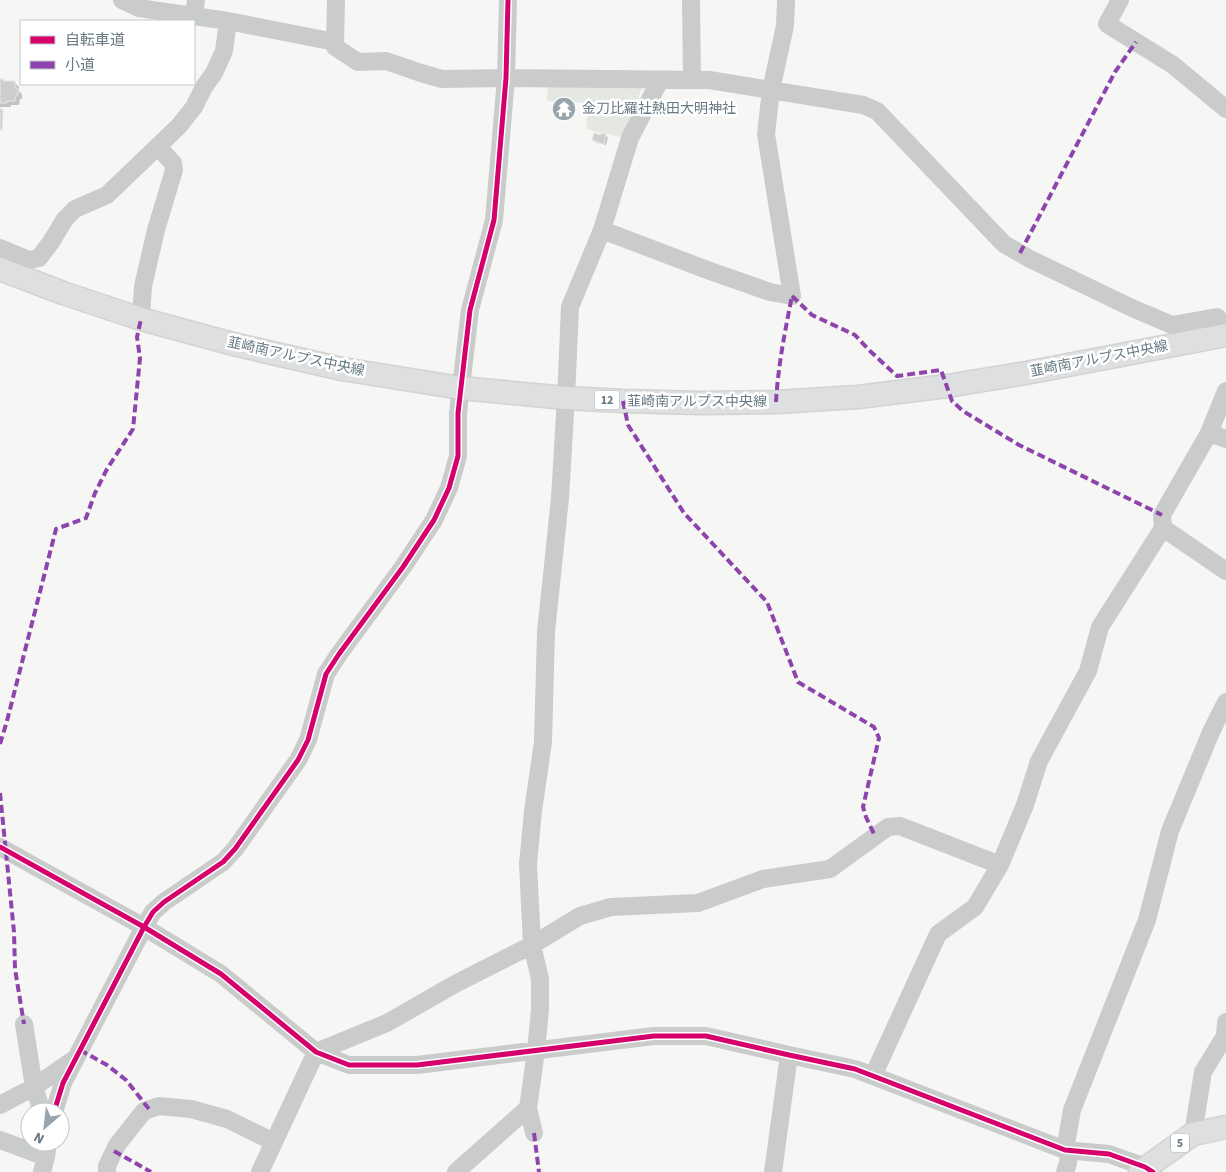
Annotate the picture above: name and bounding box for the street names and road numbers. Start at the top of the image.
street label: 韮崎南アルプス中央線 [226,333,366,381]
street label: 韮崎南アルプス中央線 [1028,336,1170,382]
road number: 12 [594,390,620,410]
street label: 韮崎南アルプス中央線 [627,392,767,412]
road number: 5 [1171,1134,1189,1152]

